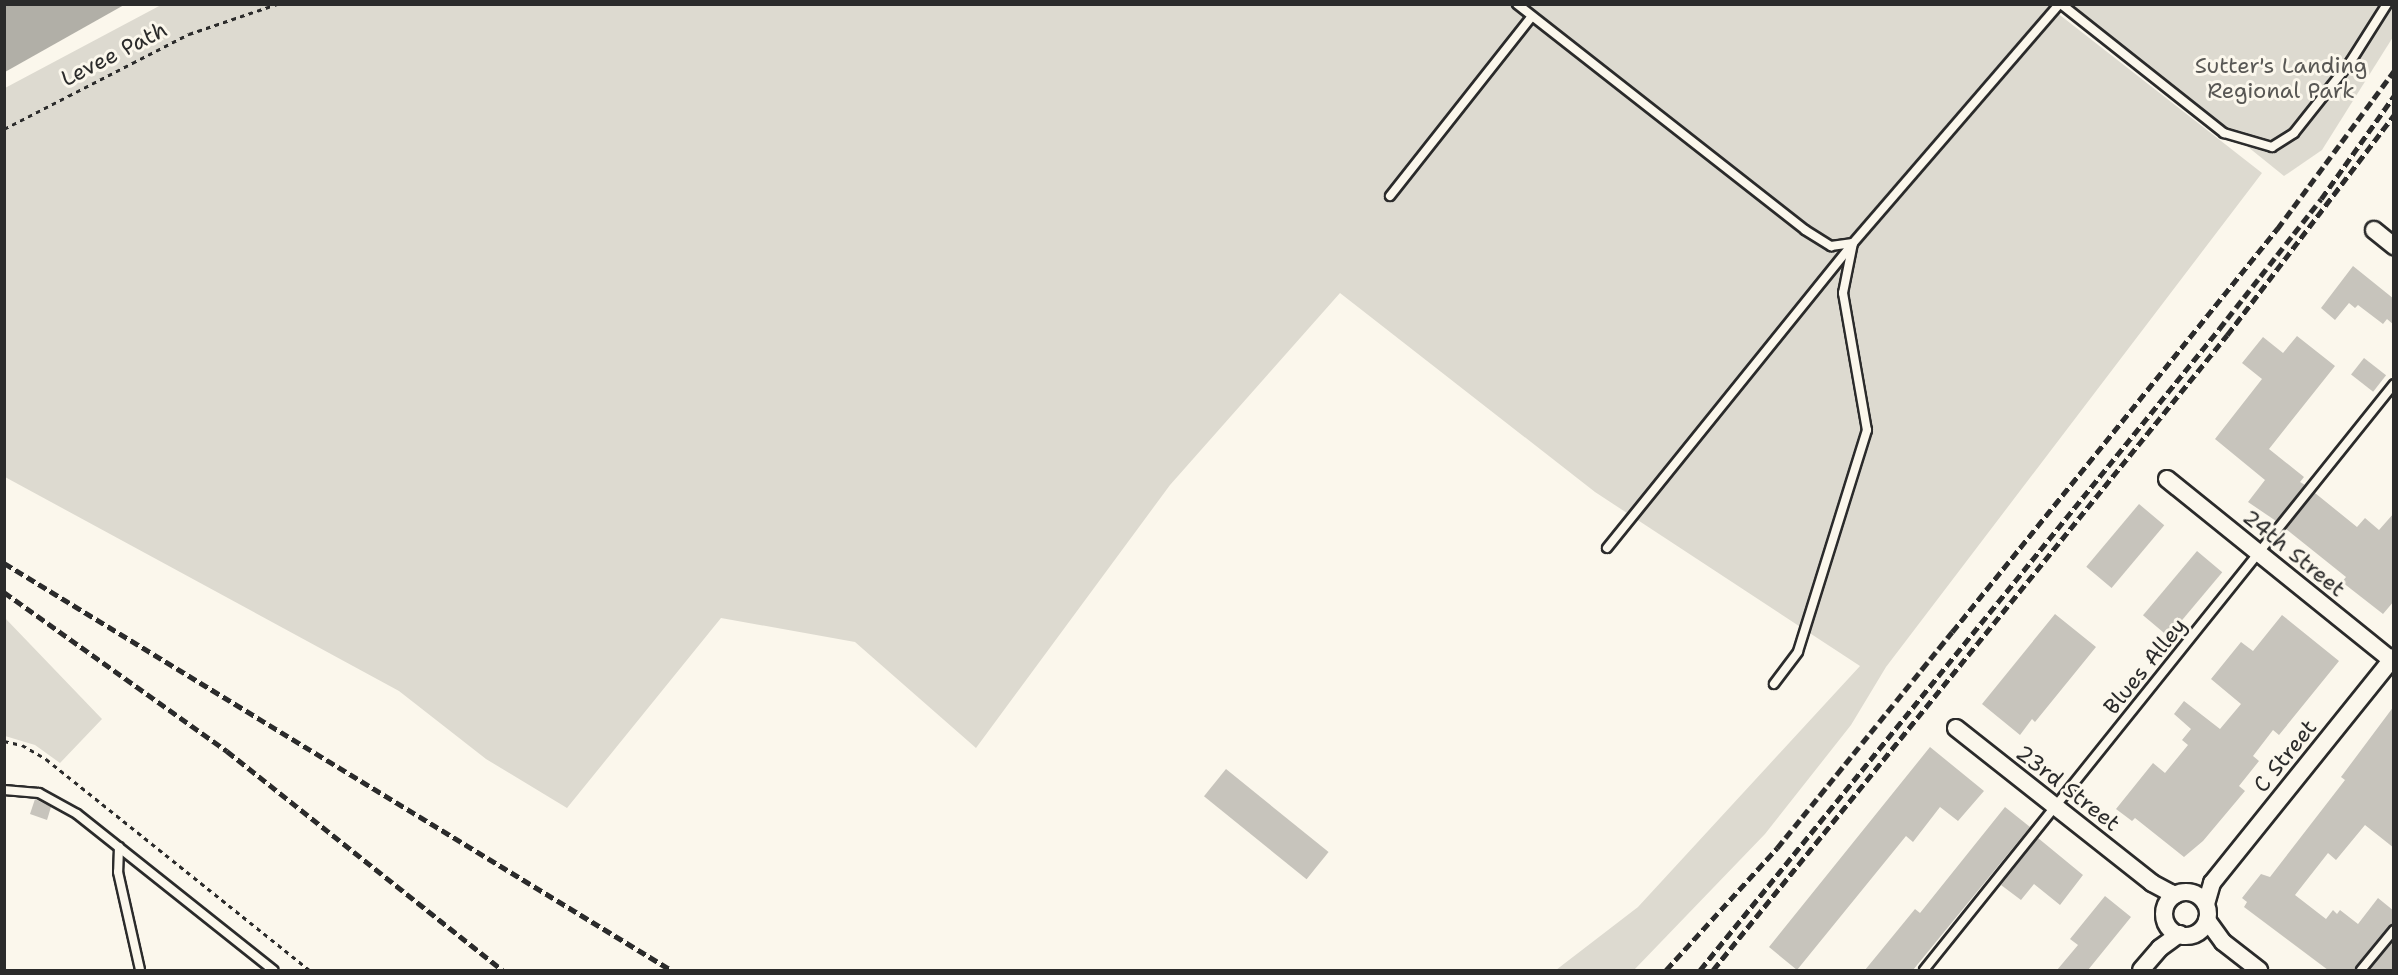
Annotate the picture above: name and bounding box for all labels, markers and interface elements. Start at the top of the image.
street label: Levee Path [57,16,171,92]
park label: Sutter's Landing Regional Park [2195,52,2367,104]
street label: 24th Street [2237,504,2351,602]
street label: Blues Alley [2098,612,2192,720]
street label: C Street [2248,714,2322,798]
street label: 23rd Street [2011,739,2125,837]

